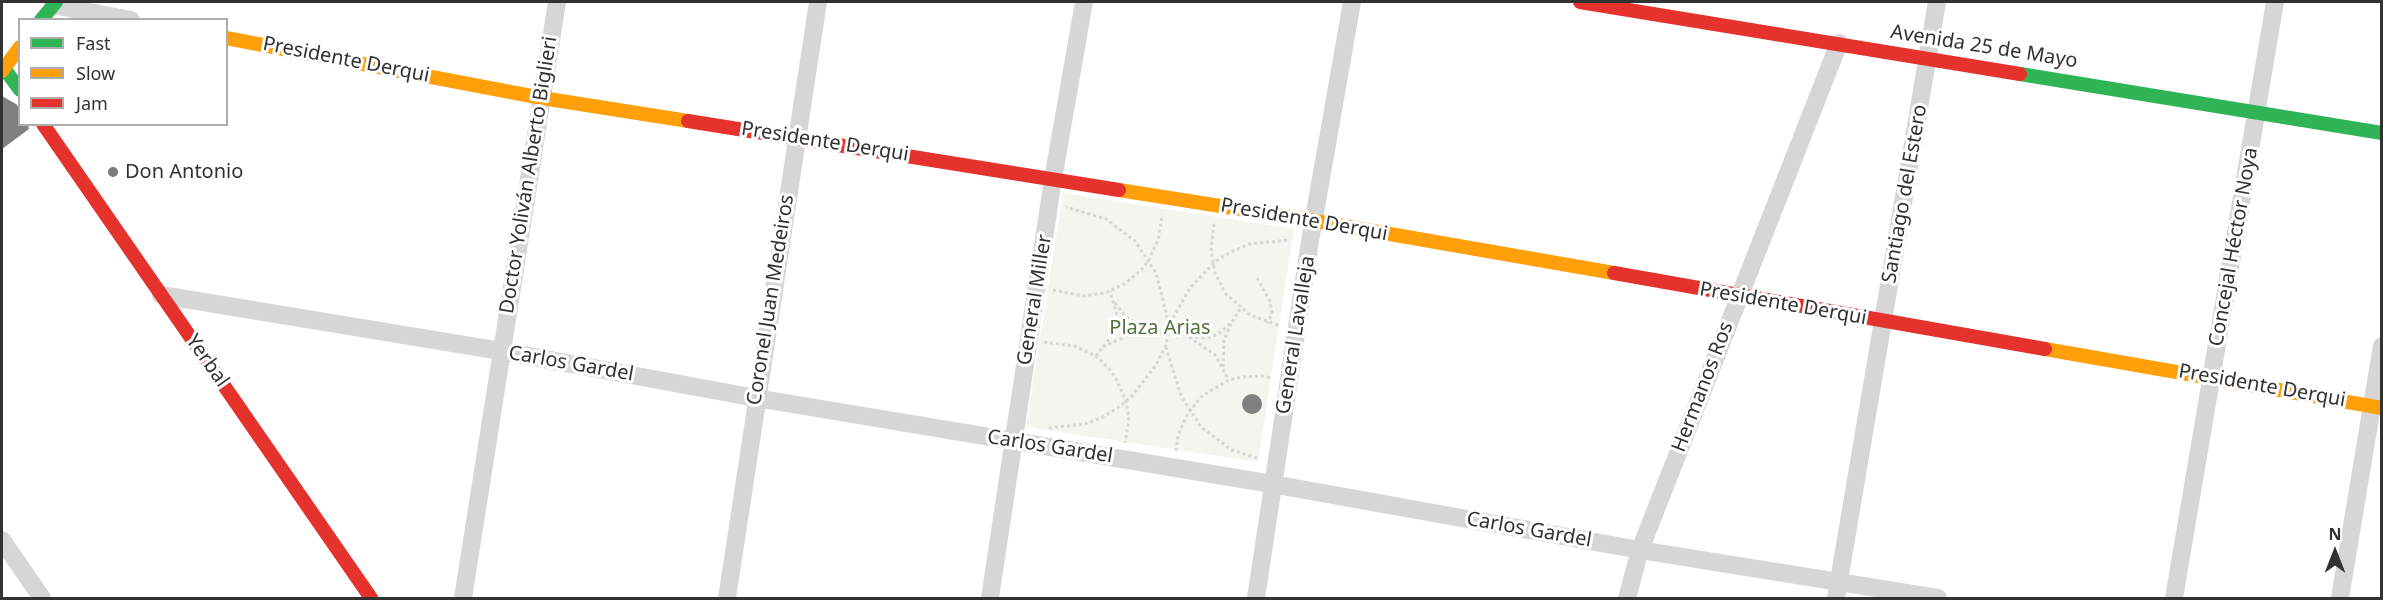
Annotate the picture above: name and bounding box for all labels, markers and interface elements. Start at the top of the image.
legend [18,18,228,126]
street label: Avenida 25 de Mayo [1889,20,2079,74]
text: Fast [76,31,111,55]
street label: Presidente Derqui [261,32,431,88]
street label: Doctor Yoliván Alberto Biglieri [495,35,563,315]
text: Slow [76,61,115,85]
text: Jam [76,91,108,115]
street label: Santiago del Estero [1877,103,1933,285]
street label: Presidente Derqui [740,117,910,167]
street label: Concejal Héctor Noya [2205,146,2263,348]
place label: Don Antonio [125,160,243,184]
marker: Don Antonio [106,165,120,179]
street label: Coronel Juan Medeiros [742,193,800,407]
street label: Presidente Derqui [1219,193,1389,247]
street label: General Miller [1013,233,1057,367]
street label: General Lavalleja [1272,254,1320,416]
street label: Presidente Derqui [1698,277,1868,331]
park label: Plaza Arias [1109,316,1211,340]
street label: Hermanos Ros [1667,318,1739,456]
street label: Yerbal [180,330,234,392]
street label: Carlos Gardel [507,341,635,387]
street label: Presidente Derqui [2177,359,2347,413]
street label: Carlos Gardel [986,425,1114,469]
street label: Carlos Gardel [1465,507,1593,553]
north arrow [2305,522,2365,582]
text: N [2328,523,2342,545]

